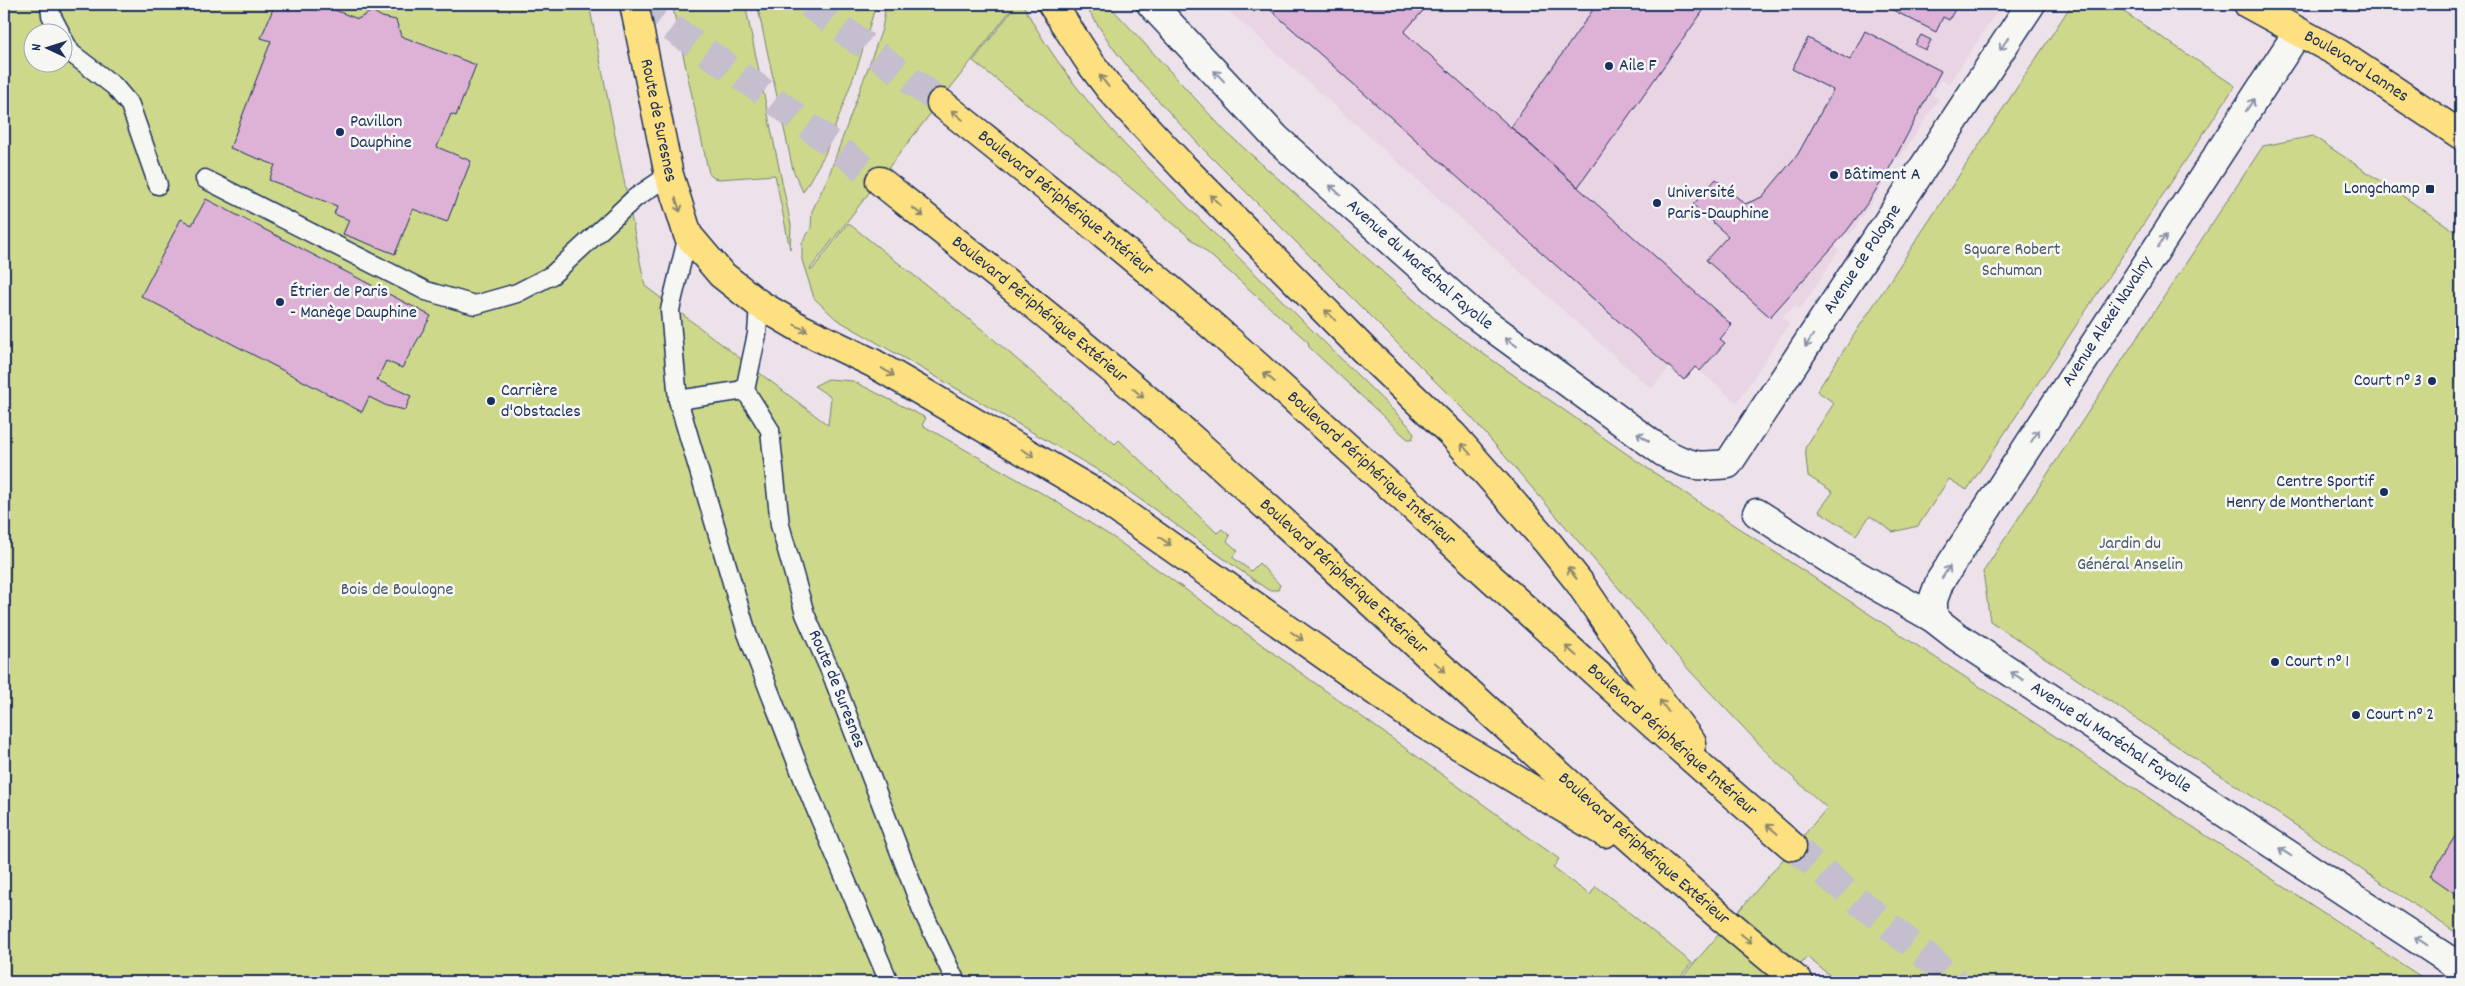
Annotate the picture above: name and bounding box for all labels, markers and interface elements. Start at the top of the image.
north arrow [22,22,72,72]
street label: Boulevard Lannes [2299,24,2414,109]
one-way arrow [1999,37,2009,51]
text: N [27,43,47,51]
place label: Aile F [1619,54,1656,79]
street label: Route de Suresnes [633,57,683,186]
marker: Aile F [1603,60,1615,72]
one-way arrow [1213,70,1225,83]
one-way arrow [1099,75,1110,88]
one-way arrow [2245,98,2255,112]
place label: Pavillon Dauphine [350,110,412,156]
one-way arrow [951,110,964,121]
street label: Boulevard Périphérique Intérieur [972,124,1159,283]
marker: Pavillon Dauphine [334,126,346,138]
place label: Bâtiment A [1844,163,1921,188]
marker: Bâtiment A [1828,169,1840,181]
place label: Longchamp [2344,177,2420,202]
place label: Université Paris-Dauphine [1667,181,1769,227]
marker: Longchamp [2424,183,2436,195]
one-way arrow [1328,185,1341,196]
one-way arrow [1209,194,1221,206]
street label: Avenue du Maréchal Fayolle [1341,194,1498,336]
one-way arrow [674,197,684,213]
marker: Université Paris-Dauphine [1651,197,1663,209]
street label: Avenue de Pologne [1818,200,1908,319]
one-way arrow [912,206,925,217]
street label: Boulevard Périphérique Extérieur [946,230,1133,390]
one-way arrow [2156,234,2167,248]
park label: Square Robert Schuman [1964,238,2061,284]
street label: Avenue Alexeï Navalny [2057,251,2160,392]
place label: Étrier de Paris - Manège Dauphine [290,280,417,326]
marker: Étrier de Paris - Manège Dauphine [274,296,286,308]
one-way arrow [1324,309,1336,321]
one-way arrow [793,324,808,333]
one-way arrow [1804,334,1814,348]
one-way arrow [1504,337,1518,347]
one-way arrow [880,367,894,377]
place label: Court n° 3 [2354,369,2422,394]
one-way arrow [1263,371,1276,383]
marker: Court n° 3 [2426,375,2438,387]
place label: Carrière d'Obstacles [501,379,581,425]
street label: Boulevard Périphérique Intérieur [1281,386,1462,553]
one-way arrow [1132,387,1145,399]
marker: Carrière d'Obstacles [485,395,497,407]
one-way arrow [2030,429,2040,443]
one-way arrow [1636,432,1650,442]
one-way arrow [1460,443,1472,456]
one-way arrow [1021,448,1035,458]
place label: Centre Sportif Henry de Montherlant [2226,470,2375,516]
marker: Centre Sportif Henry de Montherlant [2378,486,2390,498]
street label: Boulevard Périphérique Extérieur [1254,493,1434,662]
park label: Jardin du Général Anselin [2077,532,2183,578]
one-way arrow [1158,536,1172,546]
one-way arrow [1941,565,1951,579]
one-way arrow [1566,566,1577,579]
park label: Bois de Boulogne [341,578,453,603]
street label: Route de Suresnes [801,626,871,752]
one-way arrow [1290,631,1304,641]
one-way arrow [1564,645,1577,657]
place label: Court n° 1 [2285,650,2349,675]
marker: Court n° 1 [2269,656,2281,668]
street label: Boulevard Périphérique Intérieur [1581,658,1763,823]
one-way arrow [1434,661,1447,673]
one-way arrow [2011,671,2025,681]
street label: Avenue du Maréchal Fayolle [2025,676,2196,800]
one-way arrow [1659,699,1669,713]
place label: Court n° 2 [2366,703,2434,728]
marker: Court n° 2 [2350,709,2362,721]
street label: Boulevard Périphérique Extérieur [1552,767,1735,932]
one-way arrow [1765,823,1778,834]
one-way arrow [2278,847,2292,857]
one-way arrow [1739,932,1752,943]
one-way arrow [2414,936,2428,946]

